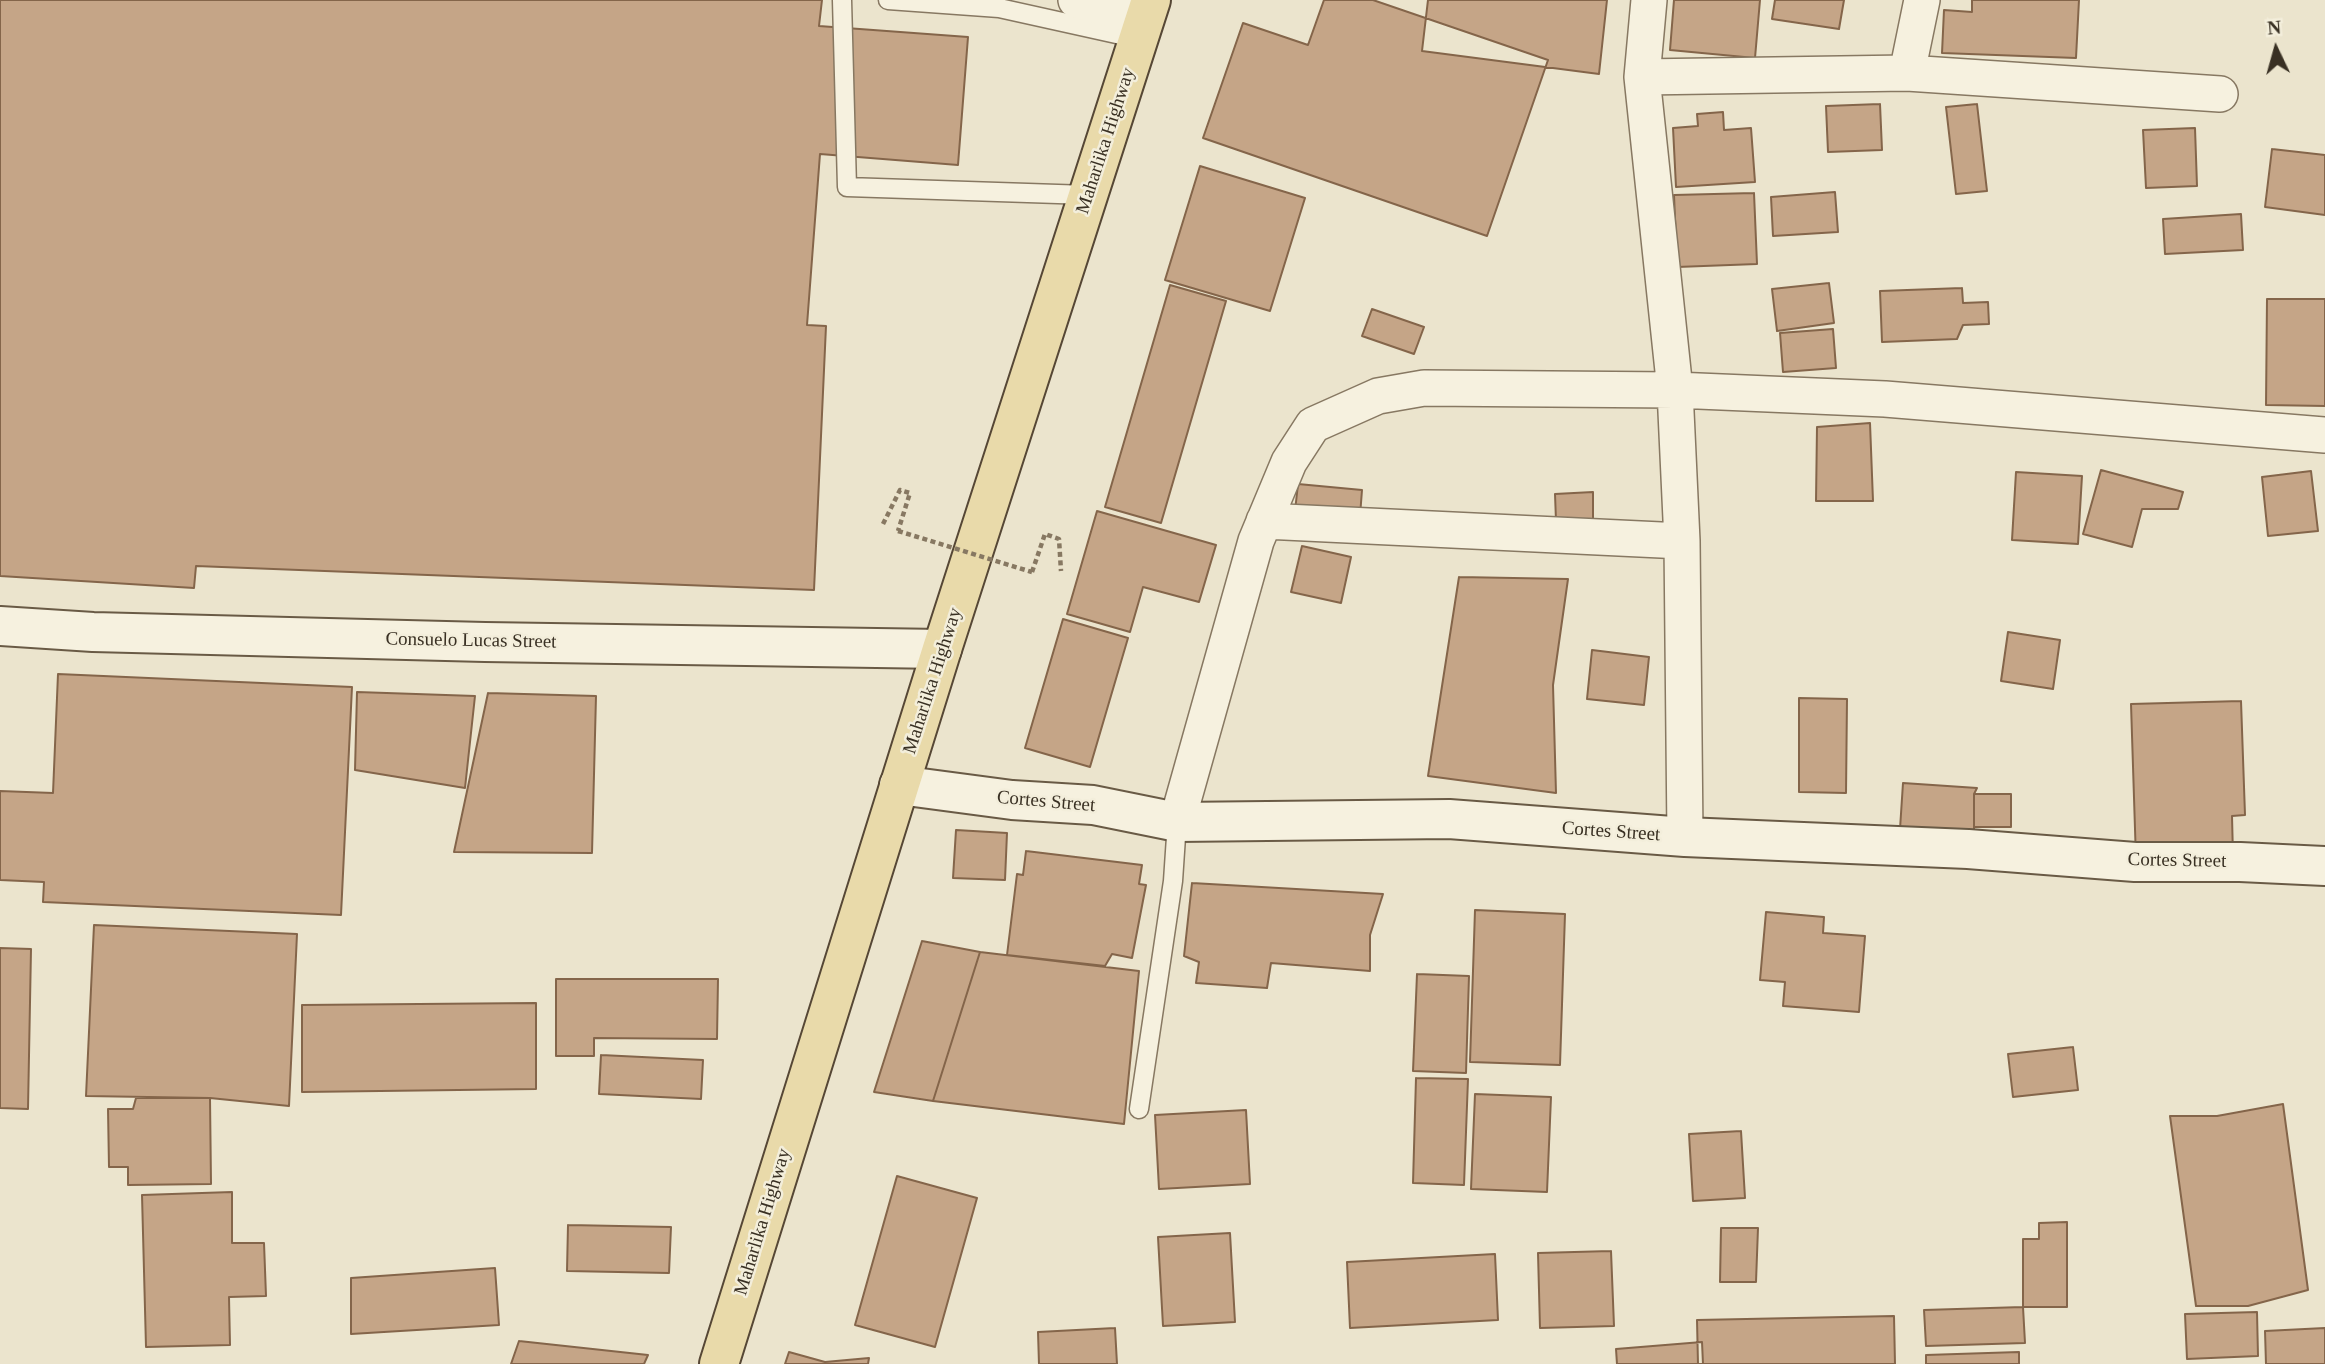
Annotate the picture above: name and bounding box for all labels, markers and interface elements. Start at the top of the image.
north arrow [2241,14,2311,84]
text: N [2266,17,2282,39]
street label: Maharlika Highway [1072,65,1140,217]
street label: Maharlika Highway [899,605,967,757]
street label: Consuelo Lucas Street [385,628,557,654]
street label: Cortes Street [996,786,1096,818]
street label: Cortes Street [1561,817,1661,847]
street label: Cortes Street [2127,849,2227,873]
street label: Maharlika Highway [730,1146,796,1298]

